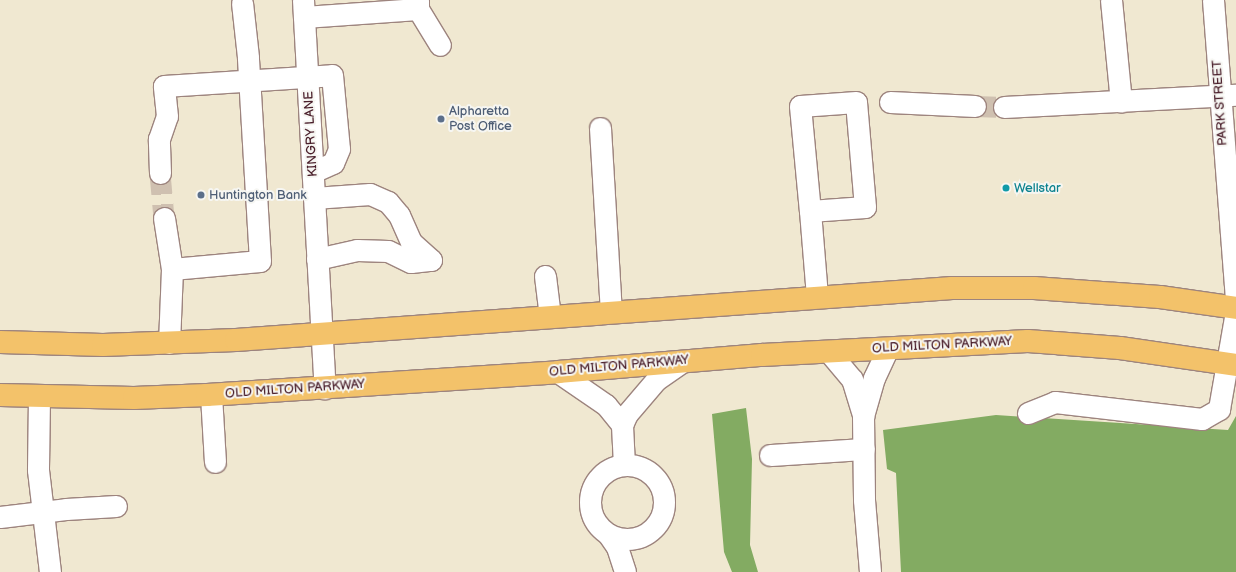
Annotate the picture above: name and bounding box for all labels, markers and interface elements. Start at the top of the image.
street label: PARK STREET [1209,60,1231,146]
street label: KINGRY LANE [301,91,321,177]
place label: Alpharetta Post Office [449,104,512,135]
marker: Alpharetta Post Office [436,114,446,124]
place label: Wellstar [1014,180,1061,196]
marker: Wellstar [1001,183,1011,193]
place label: Huntington Bank [209,187,307,203]
marker: Huntington Bank [196,190,206,200]
street label: OLD MILTON PARKWAY [872,334,1012,356]
street label: OLD MILTON PARKWAY [548,352,690,380]
street label: OLD MILTON PARKWAY [225,376,365,402]

